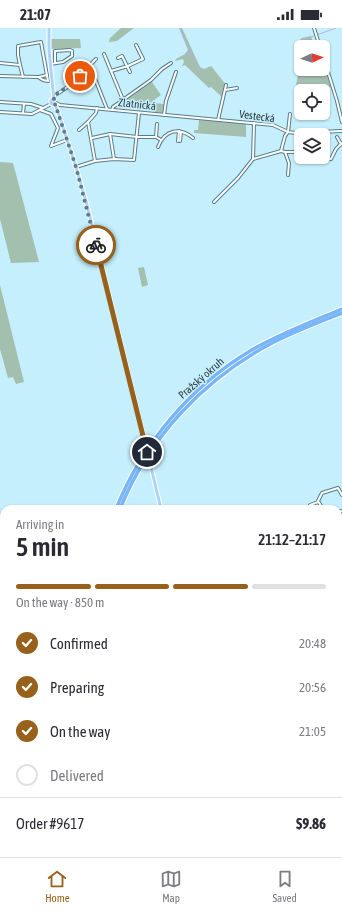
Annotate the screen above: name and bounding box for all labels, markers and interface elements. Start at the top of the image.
text: 21:07 [20,6,51,23]
north arrow [294,40,330,76]
map controls [294,40,330,164]
pin [63,59,97,93]
icon: bag [69,65,91,87]
button: locate [294,84,330,120]
street label: Zlatnická [117,96,157,112]
street label: Vestecká [238,108,276,124]
button: layers [294,128,330,164]
courier [76,225,116,265]
icon: bike [85,234,107,256]
street label: Pražský okruh [176,355,226,401]
pin [130,435,164,469]
icon: home [136,441,158,463]
text: Arriving in [16,517,64,532]
text: 21:12–21:17 [258,531,326,548]
text: 5 min [16,532,69,562]
text: On the way · 850 m [16,595,104,610]
icon: check [16,632,38,654]
text: Confirmed [50,635,108,652]
text: 20:48 [299,636,326,651]
icon: check [16,676,38,698]
text: Preparing [50,679,104,696]
text: 20:56 [299,680,326,695]
icon: check [16,720,38,742]
text: On the way [50,723,111,740]
text: 21:05 [299,724,326,739]
text: Delivered [50,767,104,784]
text: Order #9617 [16,815,84,832]
text: $9.86 [296,815,326,832]
tab: Home [45,868,70,904]
tab: Map [160,868,182,904]
tab: Saved [272,868,297,904]

